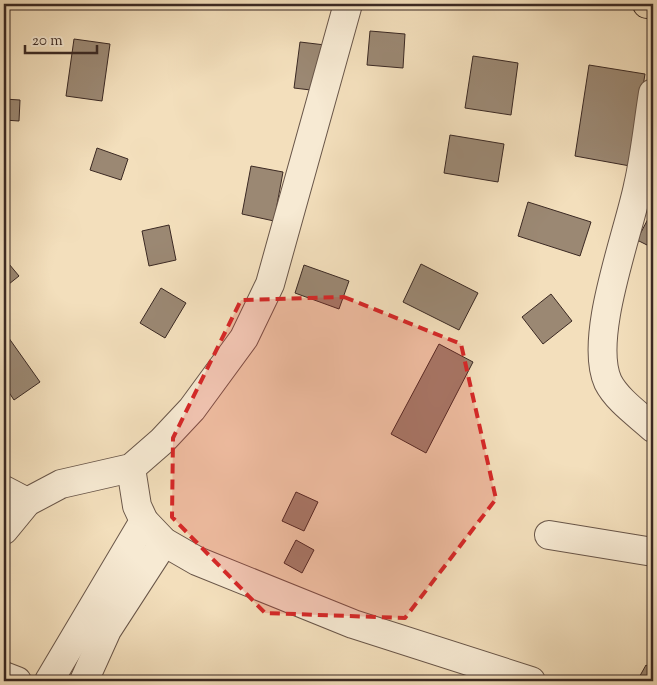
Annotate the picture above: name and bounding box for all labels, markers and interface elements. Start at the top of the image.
scale bar [25,22,98,54]
text: 20 m [32,31,63,52]

